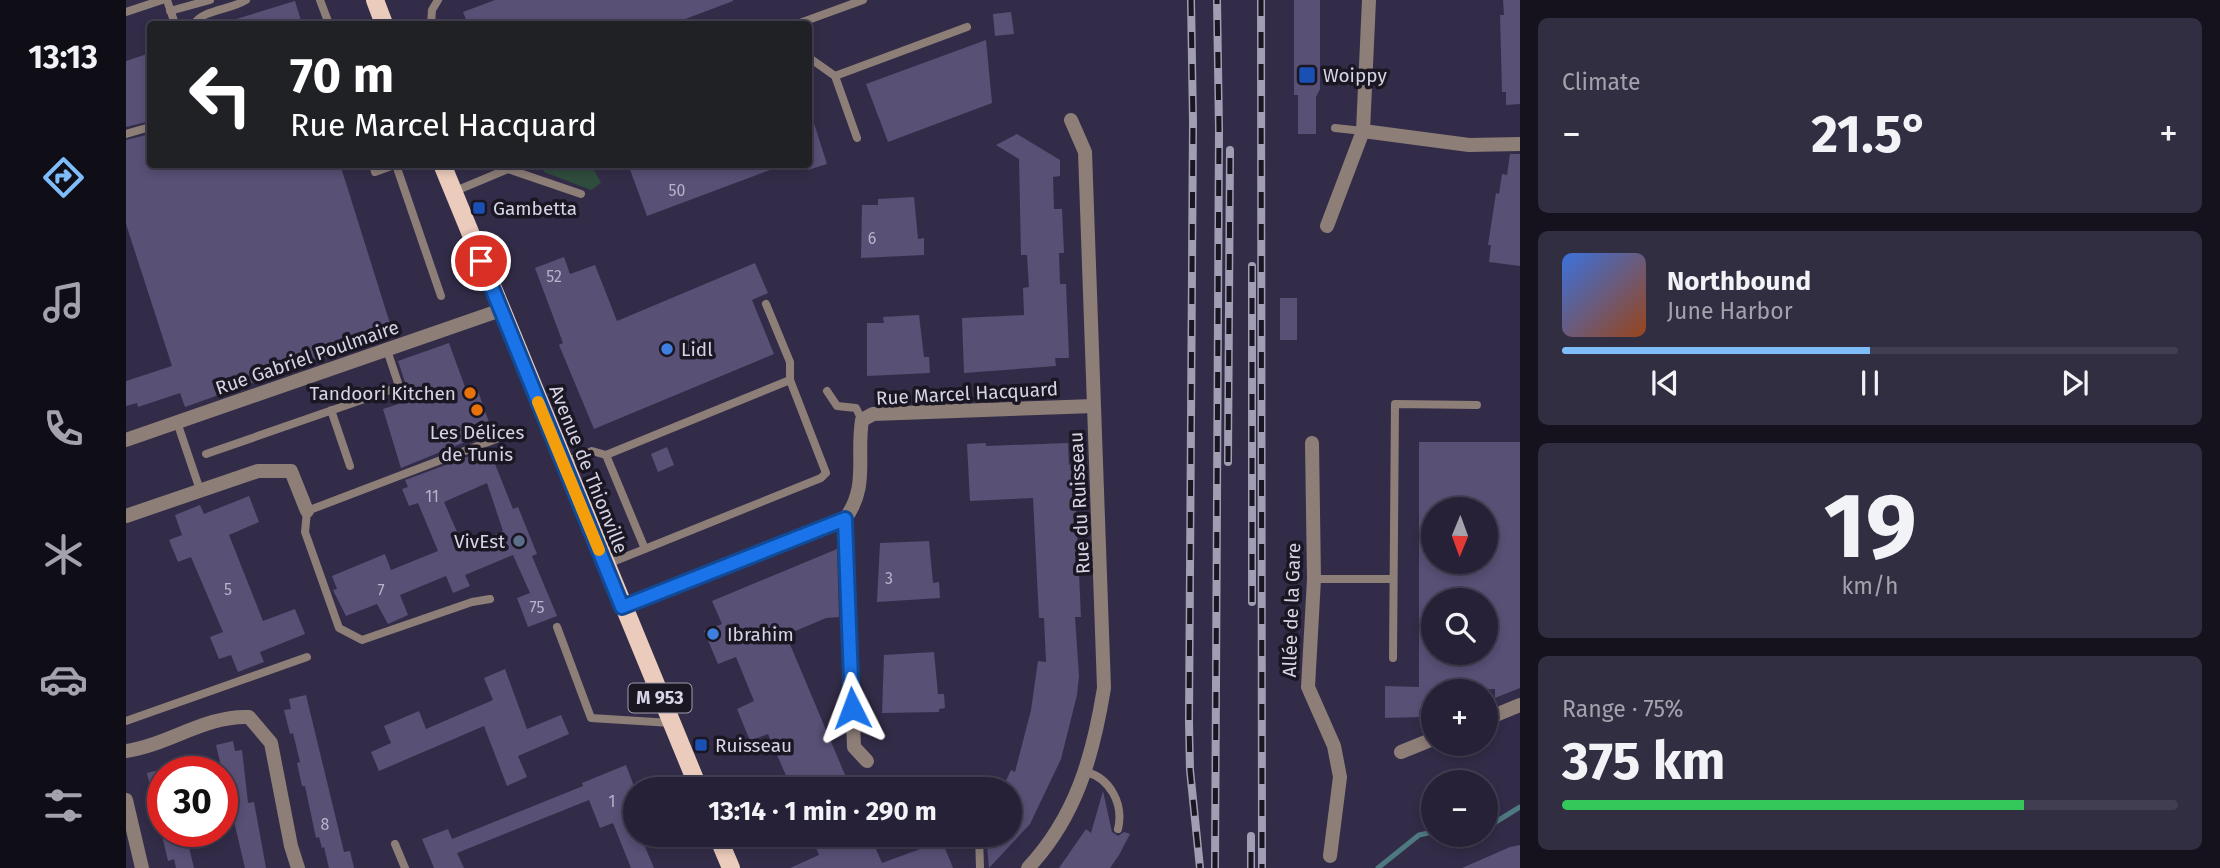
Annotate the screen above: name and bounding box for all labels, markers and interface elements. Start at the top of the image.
text: 13:13 [28,38,98,76]
text: 70 m [290,46,394,105]
icon: left [175,49,266,140]
place label: Woippy [1323,64,1387,87]
marker: Woippy [1297,65,1317,85]
text: Climate [1562,68,1641,96]
text: 21.5° [1811,103,1929,166]
text: Rue Marcel Hacquard [290,106,597,144]
text: − [1562,111,1581,157]
text: + [2159,111,2178,157]
icon: directions [39,153,88,202]
house number: 50 [669,181,686,200]
place label: Gambetta [493,197,577,220]
marker: Gambetta [471,200,487,216]
house number: 6 [868,229,876,248]
pin [451,231,511,291]
icon: arrive [462,242,500,280]
text: Northbound [1667,266,1811,297]
house number: 52 [546,267,562,286]
icon: music [39,278,88,327]
text: June Harbor [1667,297,1793,325]
street label: Rue Gabriel Poulmaire [212,315,402,400]
place label: Lidl [681,338,713,361]
marker: Lidl [659,341,675,357]
icon: previous [1646,364,1684,402]
icon: pause [1851,364,1889,402]
icon: next [2056,364,2094,402]
street label: Rue Marcel Hacquard [875,377,1059,410]
place label: Tandoori Kitchen [310,382,456,405]
street label: Avenue de Thionville [544,382,633,557]
marker: Tandoori Kitchen [462,385,478,401]
marker: Les Délices de Tunis [469,402,485,418]
icon: phone [39,404,88,453]
place label: Les Délices de Tunis [430,421,524,466]
street label: Rue du Ruisseau [1064,431,1095,575]
text: 19 [1823,472,1917,581]
house number: 11 [425,487,439,506]
north arrow [1421,497,1498,574]
map controls [1421,497,1498,847]
icon: climate [39,530,88,579]
place label: VivEst [454,530,505,553]
marker: VivEst [511,533,527,549]
street label: Allée de la Gare [1278,542,1305,678]
house number: 3 [885,569,893,588]
text: km/h [1842,572,1898,600]
house number: 5 [224,580,232,599]
house number: 7 [377,581,385,600]
button: search [1421,588,1498,665]
house number: 75 [530,598,544,617]
place label: Ibrahim [727,623,794,646]
marker: Ibrahim [705,626,721,642]
icon: car [39,655,88,704]
position arrow [815,671,889,745]
button: + [1421,679,1498,756]
road number: M 953 [629,684,692,712]
text: Range · 75% [1562,695,1683,723]
text: 375 km [1562,730,1725,793]
place label: Ruisseau [715,734,792,757]
marker: Ruisseau [693,737,709,753]
speed limit sign: 30 [147,756,238,847]
button: − [1421,770,1498,847]
icon: filters [39,781,88,830]
house number: 1 [609,792,615,811]
text: 13:14 · 1 min · 290 m [708,796,937,827]
house number: 8 [321,815,330,834]

